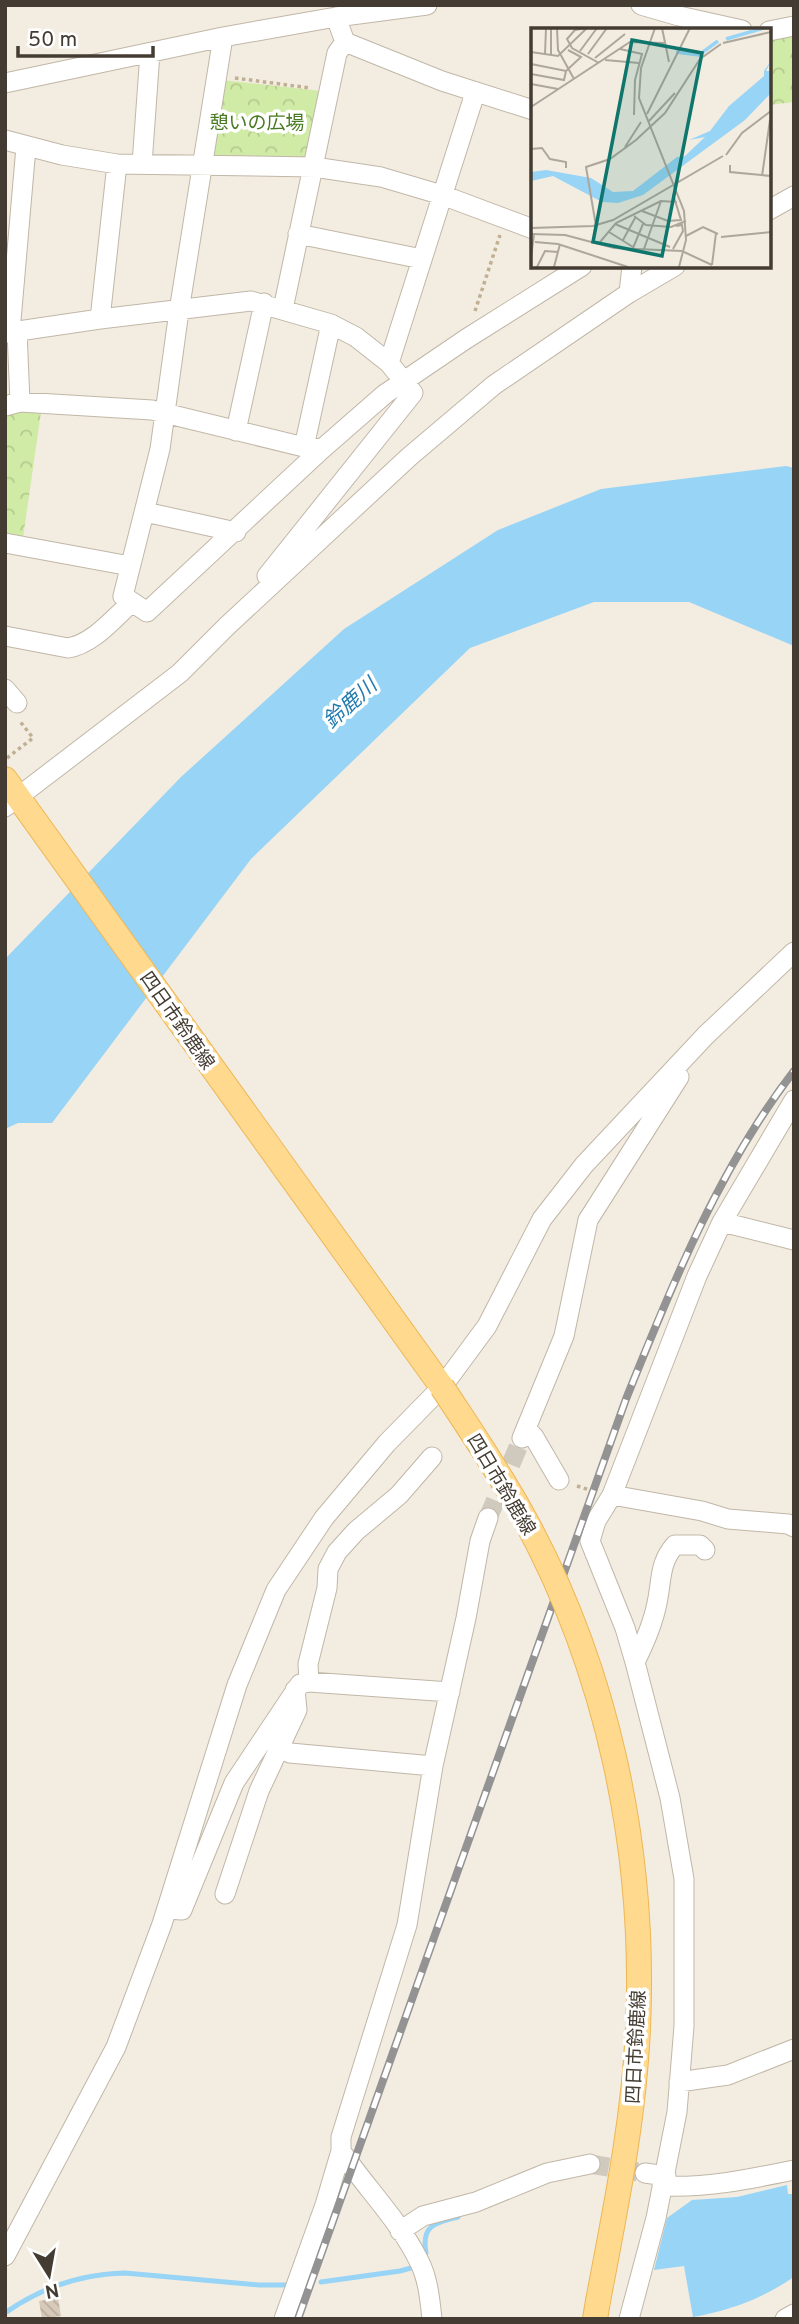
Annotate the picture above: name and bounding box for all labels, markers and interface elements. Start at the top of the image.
scale bar [18,14,152,58]
text: 50 m [28,27,77,54]
inset map [531,28,771,268]
park label: 憩いの広場 [209,112,305,136]
water label: 鈴鹿川 [319,672,385,735]
street label: 四日市鈴鹿線 [134,968,219,1075]
street label: 四日市鈴鹿線 [461,1430,540,1540]
street label: 四日市鈴鹿線 [622,1990,652,2105]
north arrow [14,2240,84,2310]
text: N [43,2277,61,2303]

